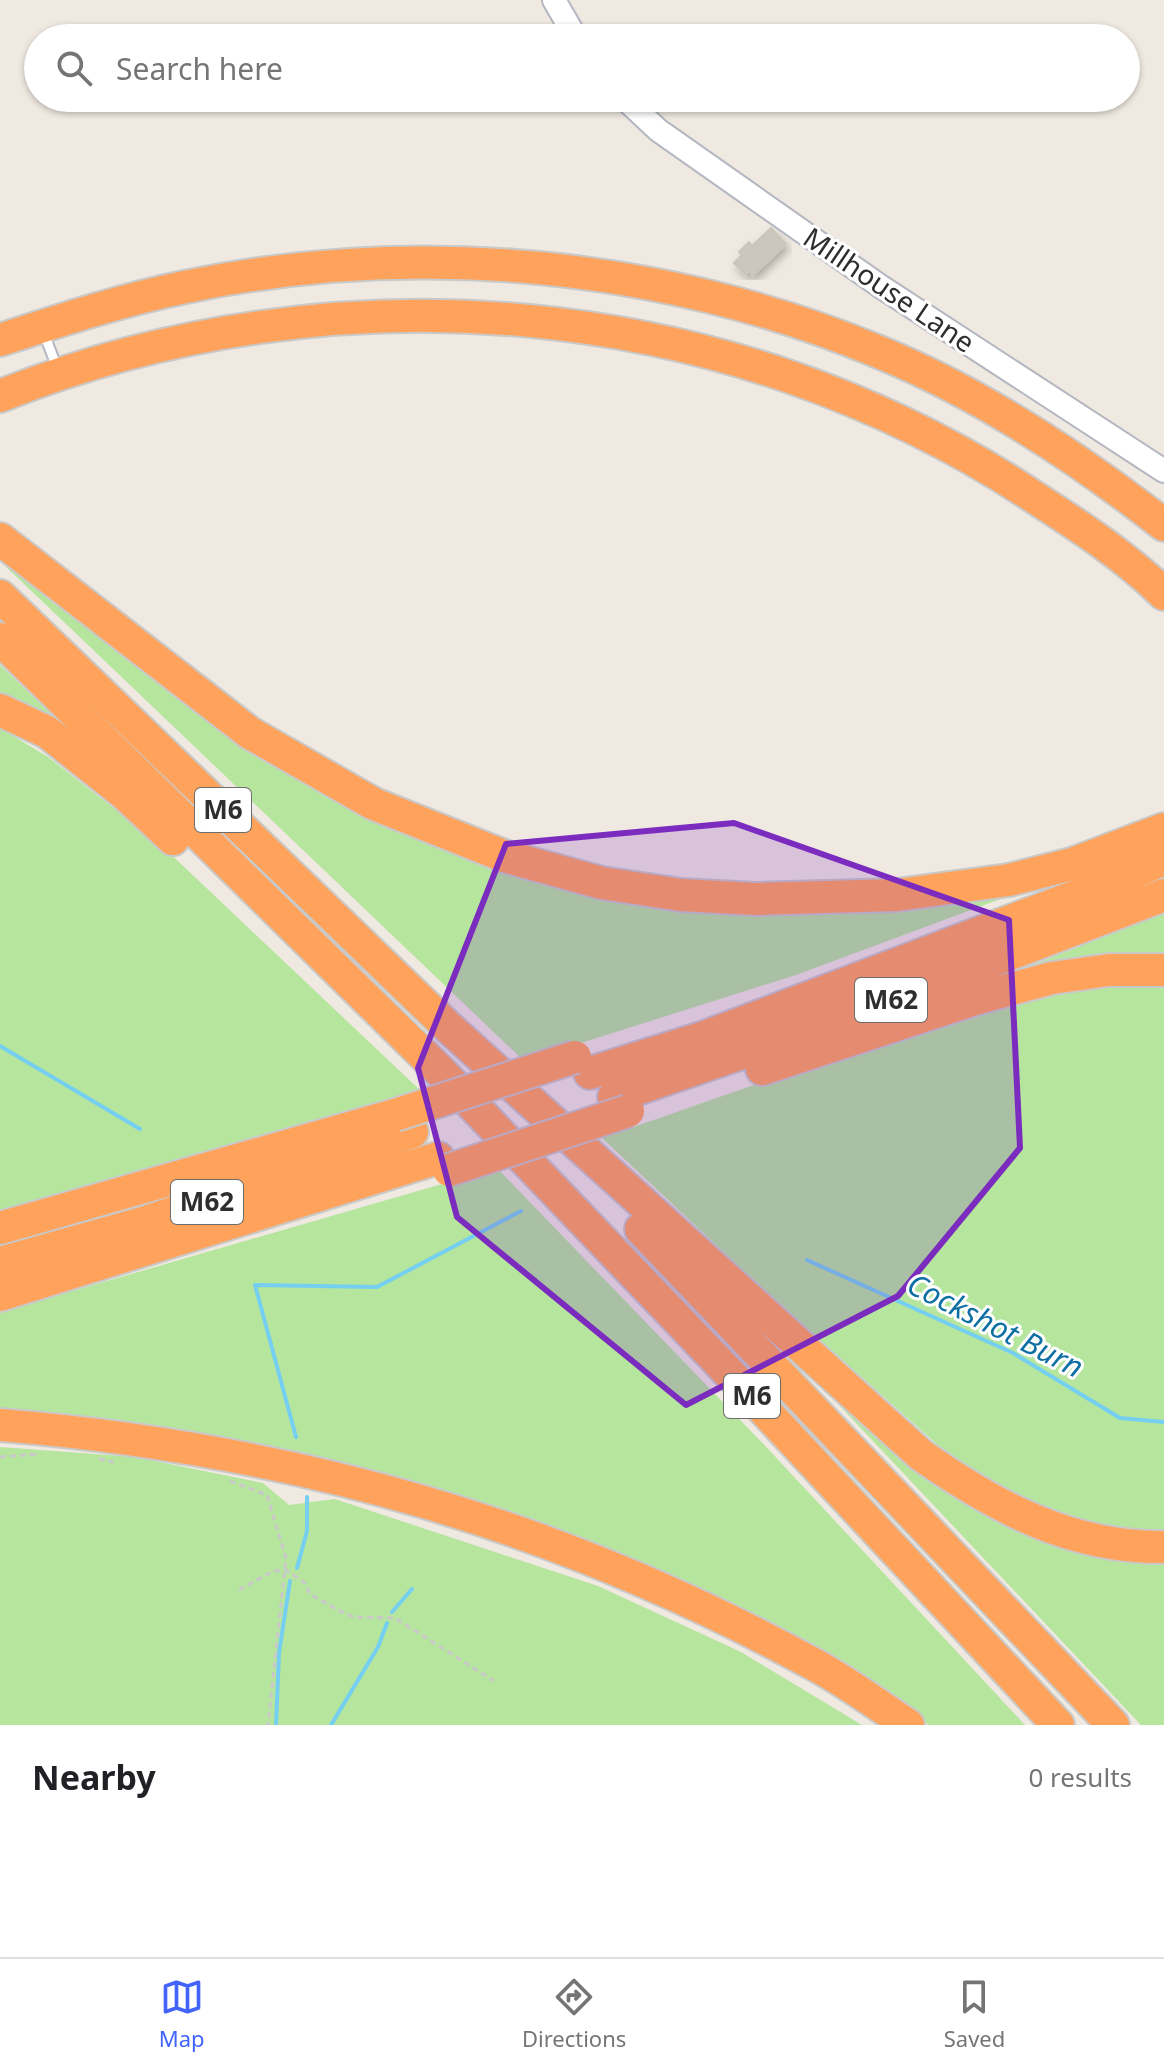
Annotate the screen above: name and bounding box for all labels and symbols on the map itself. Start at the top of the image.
street label: Millhouse Lane [797,218,982,360]
road number: M6 [195,788,251,832]
road number: M62 [855,978,927,1022]
road number: M62 [171,1180,243,1224]
water label: Cockshot Burn [901,1263,1091,1387]
road number: M6 [724,1374,780,1418]

